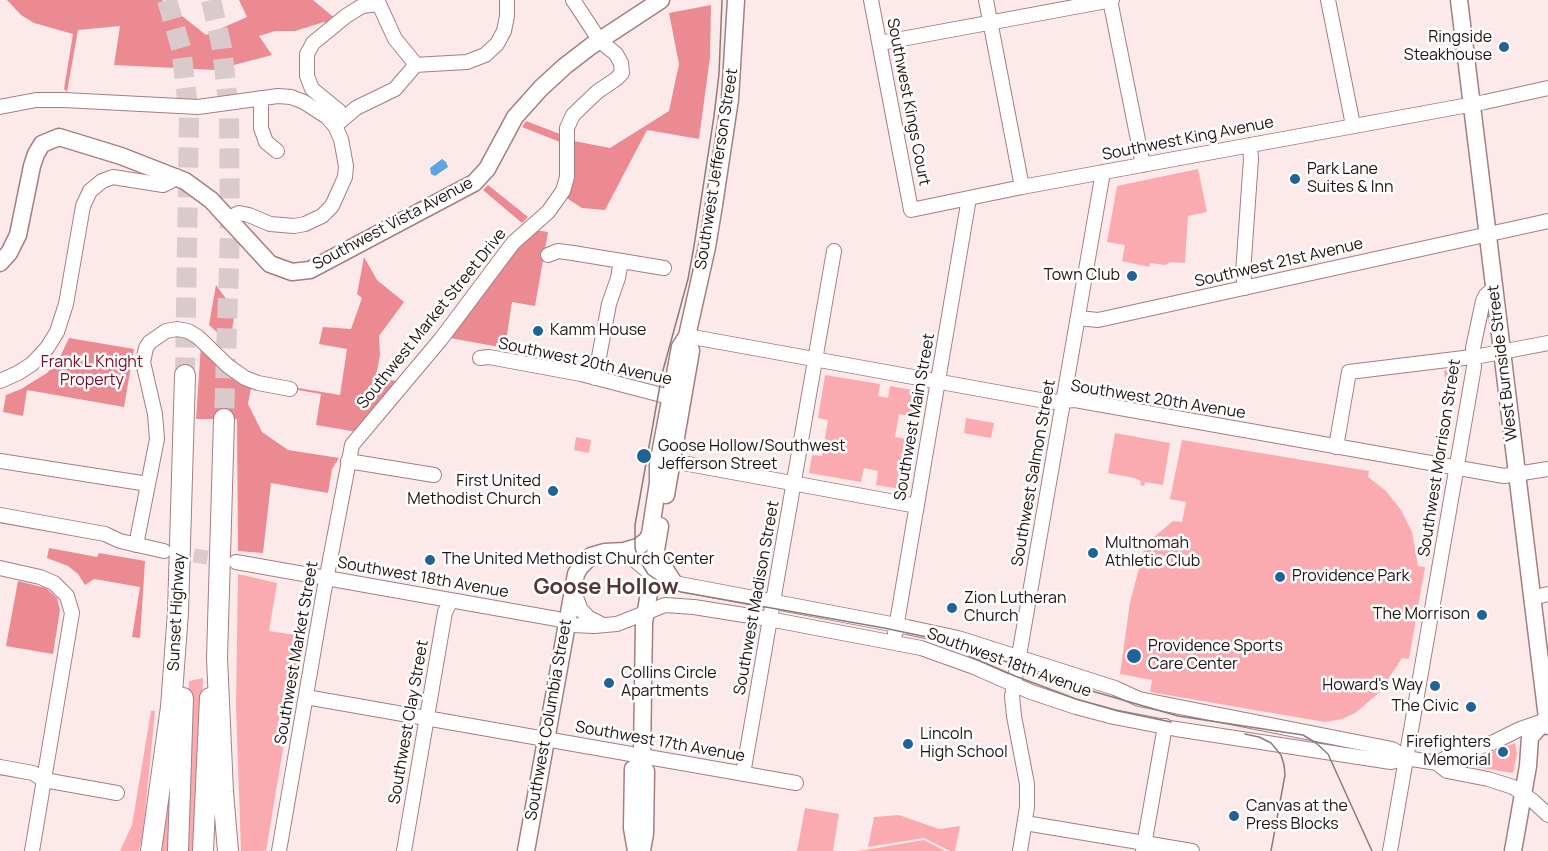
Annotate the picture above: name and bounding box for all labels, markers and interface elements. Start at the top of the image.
street label: Southwest Kings Court [882,17,934,187]
place label: Ringside Steakhouse [1404,28,1492,66]
marker: Ringside Steakhouse [1497,40,1511,54]
street label: Southwest Jefferson Street [692,67,742,271]
street label: Southwest King Avenue [1101,113,1275,165]
place label: Park Lane Suites & Inn [1307,160,1394,198]
marker: Park Lane Suites & Inn [1288,172,1302,186]
street label: Southwest Vista Avenue [310,174,476,274]
street label: Southwest Market Street Drive [353,225,511,413]
street label: Southwest 21st Avenue [1193,234,1365,292]
place label: Town Club [1043,266,1120,286]
marker: Town Club [1125,269,1139,283]
street label: West Burnside Street [1484,284,1522,442]
place label: Kamm House [550,321,646,341]
marker: Kamm House [531,324,545,338]
street label: Southwest Main Street [891,332,939,502]
street label: Southwest 20th Avenue [497,334,673,390]
park label: Frank L Knight Property [41,353,143,391]
street label: Southwest Morrison Street [1415,358,1465,558]
street label: Southwest 20th Avenue [1069,377,1247,423]
street label: Southwest Salmon Street [1008,378,1060,568]
place label: Goose Hollow/Southwest Jefferson Street [658,437,845,475]
marker: Goose Hollow/Southwest Jefferson Street [635,447,653,465]
place label: First United Methodist Church [407,472,541,510]
marker: First United Methodist Church [546,484,560,498]
street label: Southwest Madison Street [730,499,784,697]
place label: Multnomah Athletic Club [1105,534,1200,572]
marker: Multnomah Athletic Club [1086,546,1100,560]
place label: The United Methodist Church Center [442,550,714,570]
street label: Sunset Highway [164,552,190,672]
street label: Southwest 18th Avenue [336,553,510,603]
marker: The United Methodist Church Center [423,553,437,567]
street label: Southwest Market Street [271,560,323,746]
place label: Providence Park [1292,567,1409,587]
marker: Providence Park [1273,570,1287,584]
district label: Goose Hollow [533,575,679,601]
place label: Zion Lutheran Church [964,589,1067,627]
marker: Zion Lutheran Church [945,601,959,615]
place label: The Morrison [1373,605,1470,625]
marker: The Morrison [1475,608,1489,622]
street label: Southwest Columbia Street [522,618,576,822]
street label: Southwest 18th Avenue [924,624,1094,702]
place label: Providence Sports Care Center [1148,637,1283,675]
street label: Southwest Clay Street [385,638,433,806]
marker: Providence Sports Care Center [1125,647,1143,665]
place label: Collins Circle Apartments [621,664,717,702]
marker: Collins Circle Apartments [602,676,616,690]
place label: Howard's Way [1322,676,1423,696]
marker: Howard's Way [1428,679,1442,693]
place label: The Civic [1391,697,1459,717]
marker: The Civic [1464,700,1478,714]
street label: Southwest 17th Avenue [574,718,746,766]
place label: Lincoln High School [920,725,1008,763]
place label: Firefighters Memorial [1406,733,1491,771]
marker: Lincoln High School [901,737,915,751]
marker: Firefighters Memorial [1496,745,1510,759]
place label: Canvas at the Press Blocks [1246,797,1348,835]
marker: Canvas at the Press Blocks [1227,809,1241,823]

